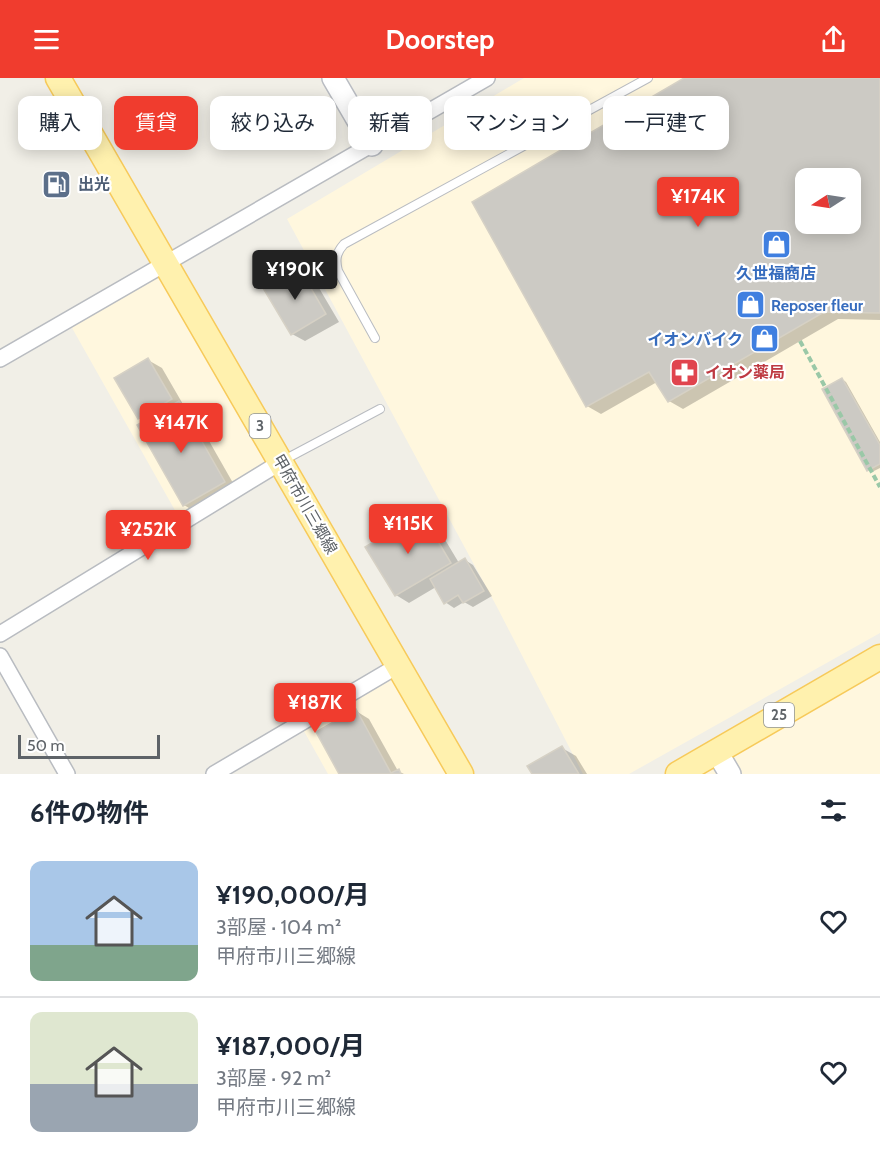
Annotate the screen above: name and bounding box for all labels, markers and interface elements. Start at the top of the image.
icon: menu [30,23,63,56]
text: Doorstep [385,23,495,56]
icon: share [817,23,850,56]
chip: 購入 [18,96,102,150]
chip: 賃貸 [114,96,198,150]
chip: 絞り込み [210,96,336,150]
chip: 新着 [348,96,432,150]
chip: マンション [444,96,591,150]
chip: 一戸建て [603,96,729,150]
fuel station icon: 出光 [41,168,73,200]
north arrow [795,168,861,234]
map controls [795,168,861,234]
place label: 出光 [78,175,110,194]
pin: ¥174K [656,177,740,228]
text: ¥174K [671,184,725,208]
shop icon: 久世福商店 [760,229,792,261]
pin: ¥190K [253,250,337,301]
text: ¥190K [266,257,324,281]
place label: 久世福商店 [736,264,816,283]
shop icon: Reposer fleur [734,289,766,321]
place label: Reposer fleur [771,296,864,315]
shop icon: イオンバイク [748,323,780,355]
place label: イオンバイク [647,330,743,349]
pharmacy icon: イオン薬局 [668,356,700,388]
place label: イオン薬局 [705,363,785,382]
pin: ¥147K [139,403,223,454]
text: ¥147K [154,410,208,434]
road number: 3 [250,414,270,438]
street label: 甲府市川三郷線 [269,451,341,557]
pin: ¥115K [366,504,450,555]
pin: ¥252K [106,510,190,561]
text: ¥115K [383,511,433,535]
text: ¥252K [120,517,176,541]
pin: ¥187K [273,683,357,734]
text: ¥187K [288,690,342,714]
road number: 25 [764,703,794,727]
scale bar [18,732,160,760]
text: 50 m [27,736,64,755]
icon: filters [817,794,850,827]
text: 6件の物件 [30,797,149,829]
text: ¥190,000/月 [216,879,370,911]
icon: home [78,885,150,957]
icon: heart [817,905,850,938]
text: 3部屋 · 104 m² [216,915,341,939]
text: 甲府市川三郷線 [216,944,356,968]
text: ¥187,000/月 [216,1030,365,1062]
icon: home [78,1036,150,1108]
icon: heart [817,1056,850,1089]
text: 3部屋 · 92 m² [216,1066,331,1090]
text: 甲府市川三郷線 [216,1095,356,1119]

